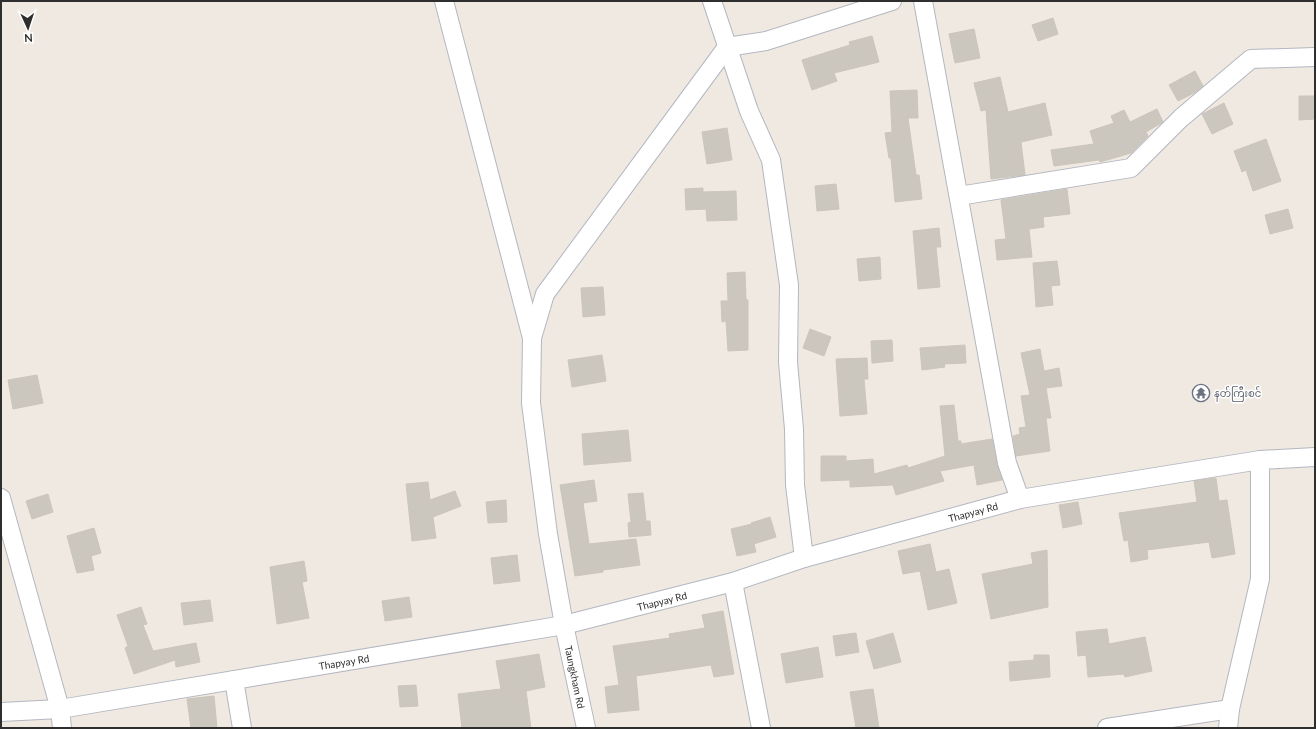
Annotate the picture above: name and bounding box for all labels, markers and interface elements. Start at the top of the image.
north arrow [8,8,48,48]
text: N [24,32,33,45]
temple icon: နတ်ကြီးစင် [1191,383,1211,403]
place label: နတ်ကြီးစင် [1214,386,1261,402]
street label: Thapyay Rd [947,500,999,524]
street label: Thapyay Rd [636,589,688,613]
street label: Taungkham Rd [562,644,588,710]
street label: Thapyay Rd [318,652,370,672]

